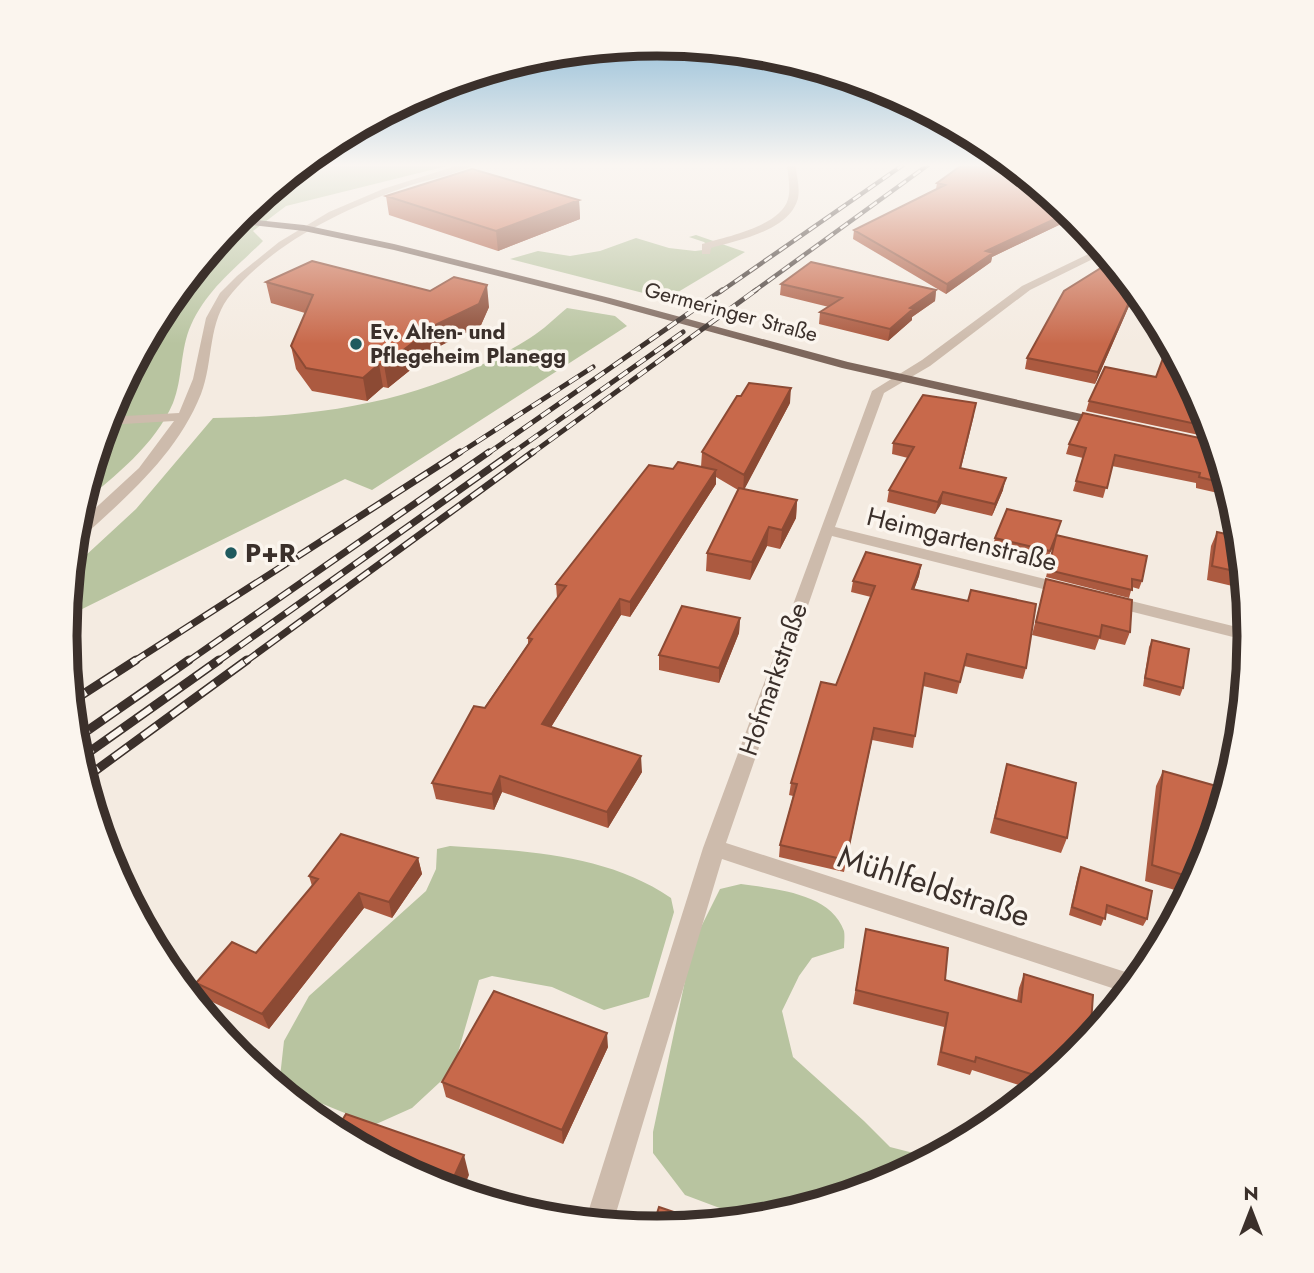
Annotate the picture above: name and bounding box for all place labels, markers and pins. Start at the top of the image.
place label: Ev. Alten- und Pflegeheim Planegg [370,317,566,371]
marker: Ev. Alten- und Pflegeheim Planegg [348,336,364,352]
place label: P+R [245,534,296,572]
marker: P+R [223,545,239,561]

